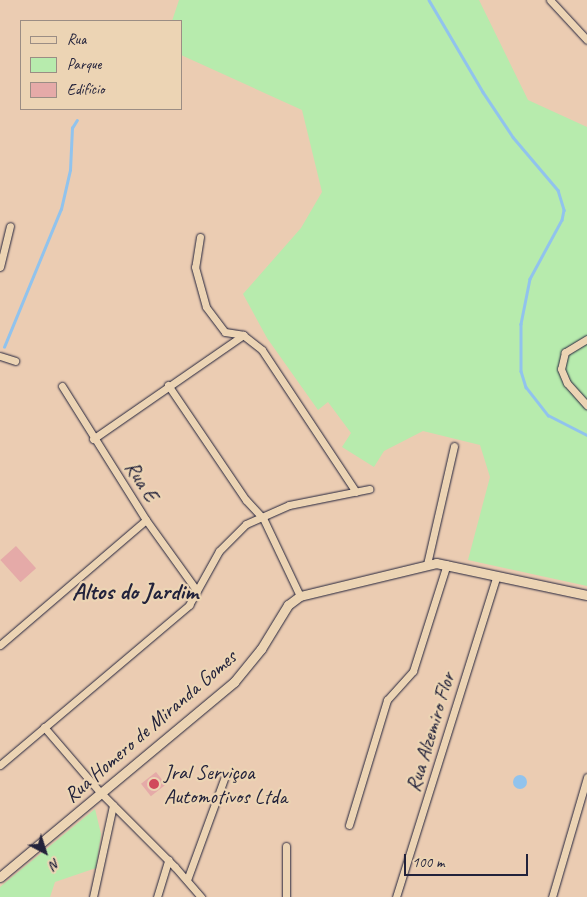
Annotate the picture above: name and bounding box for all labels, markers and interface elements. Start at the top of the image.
legend [20,20,182,110]
text: Rua [67,30,86,49]
text: Parque [67,55,101,74]
text: Edifício [67,80,104,99]
street label: Rua E [120,456,164,506]
district label: Altos do Jardim [72,578,198,606]
street label: Rua Homero de Miranda Gomes [59,644,241,808]
street label: Rua Alzemiro Flor [400,669,460,795]
place label: Jral Serviçoa Automotivos Ltda [164,759,288,809]
marker: Jral Serviçoa Automotivos Ltda [148,778,160,790]
north arrow [20,827,70,877]
scale bar [407,844,531,876]
text: 100 m [412,853,444,872]
text: N [46,855,64,873]

